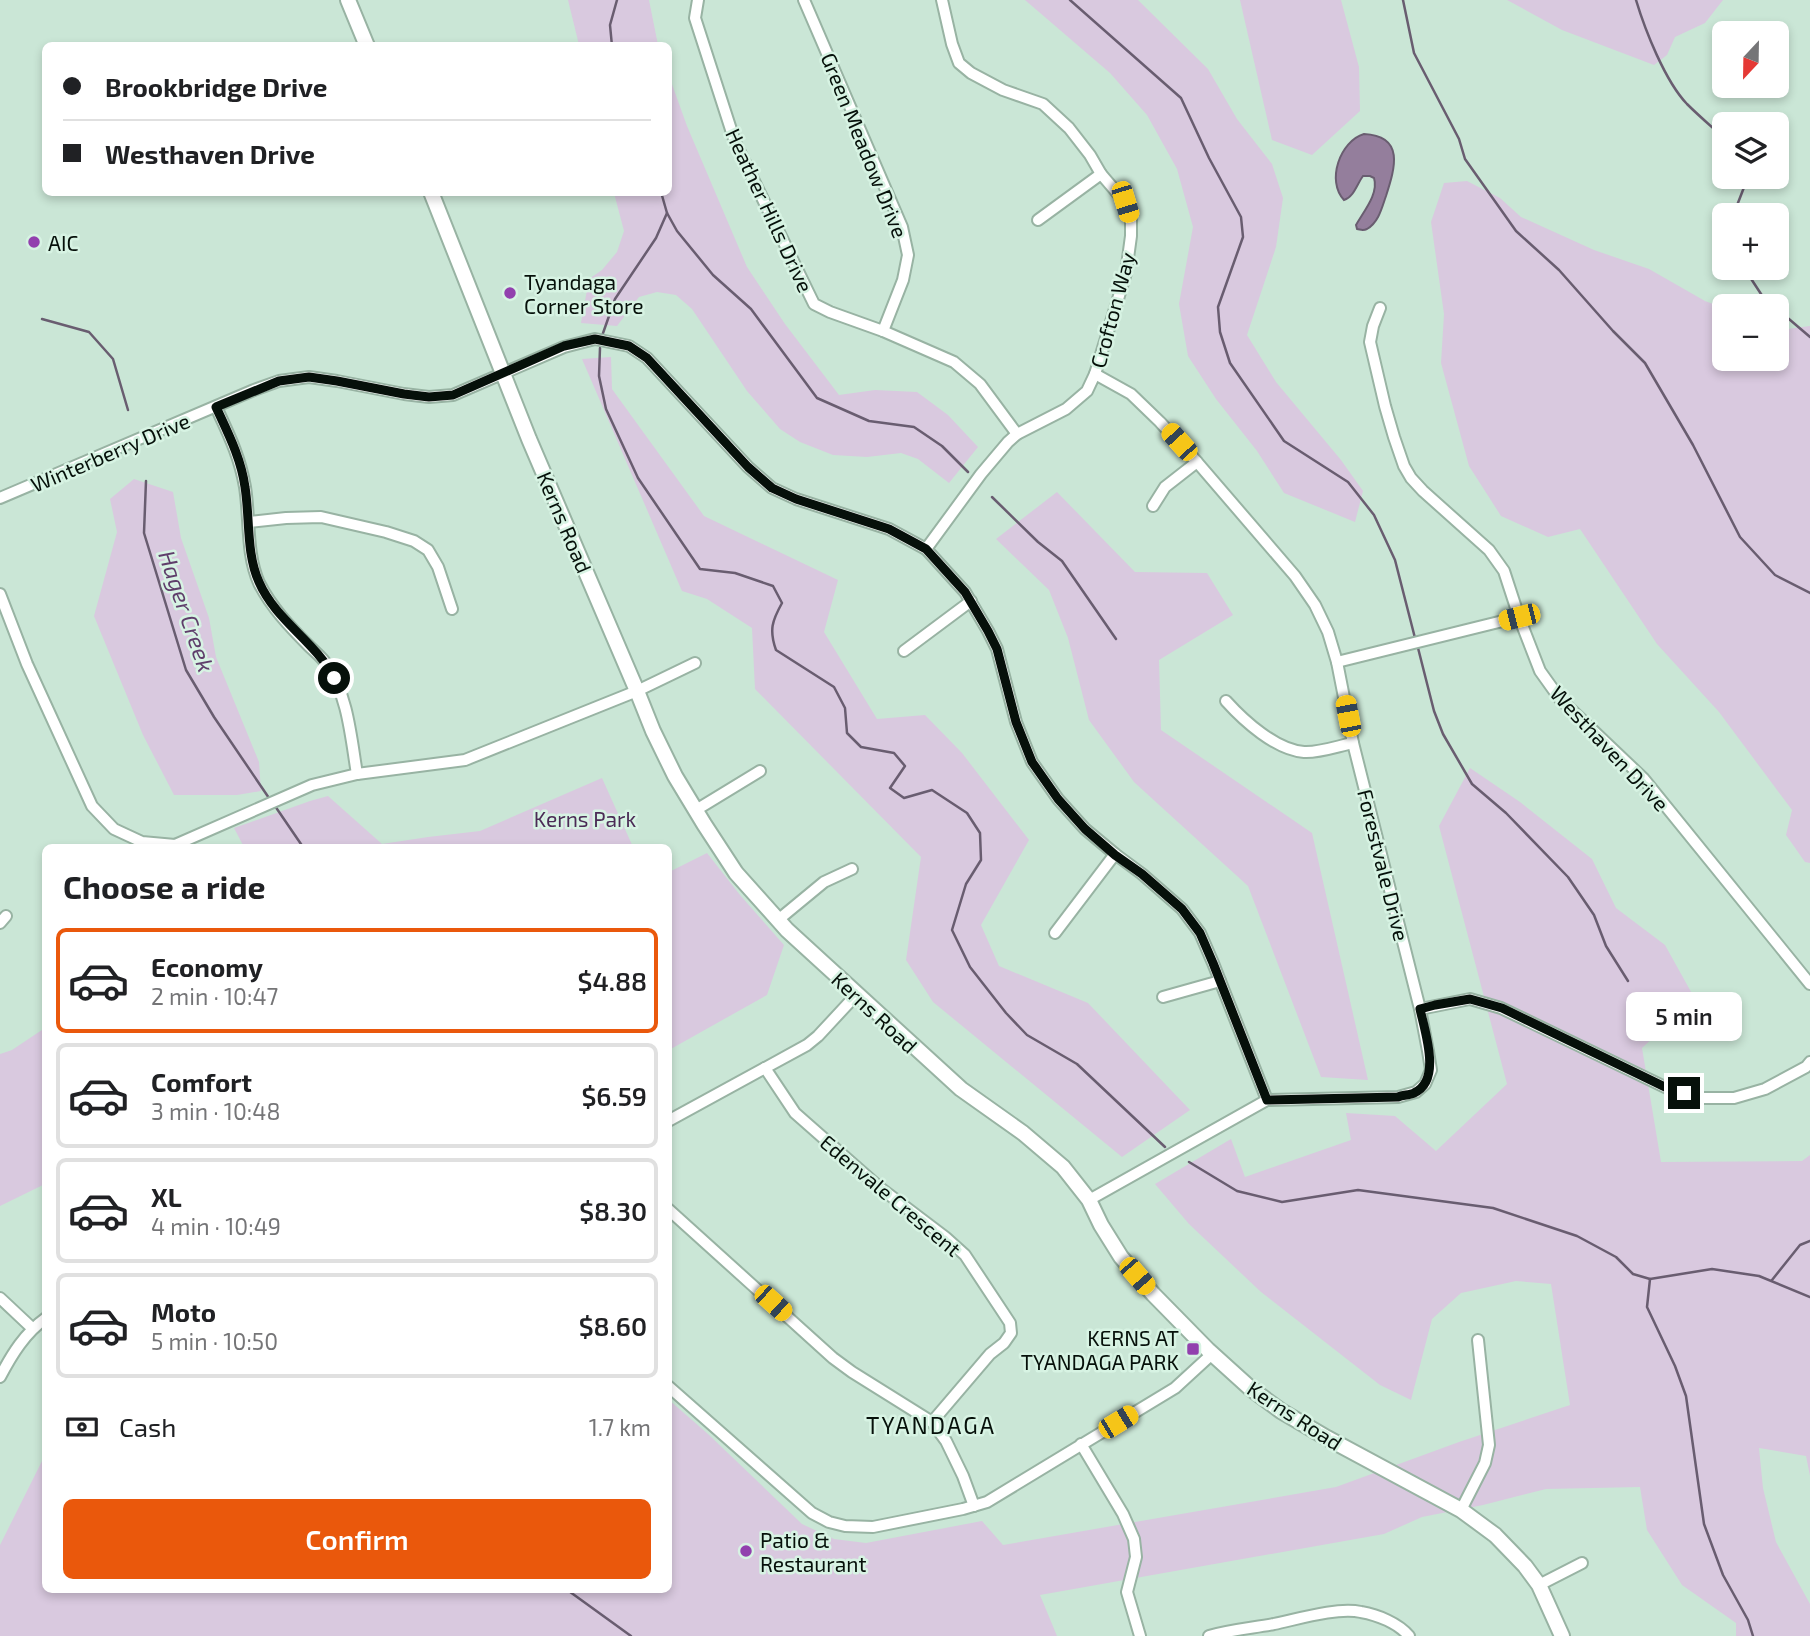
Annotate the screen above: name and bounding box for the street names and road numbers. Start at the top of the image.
street label: Green Meadow Drive [816,49,914,241]
street label: Heather Hills Drive [721,124,819,296]
street label: Crofton Way [1085,249,1139,371]
street label: Winterberry Drive [27,407,193,497]
street label: Kerns Road [532,468,598,576]
street label: Westhaven Drive [1546,680,1674,816]
street label: Forestvale Drive [1353,786,1415,944]
street label: Kerns Road [827,966,923,1058]
street label: Edenvale Crescent [816,1129,966,1261]
street label: Kerns Road [1243,1375,1347,1455]

